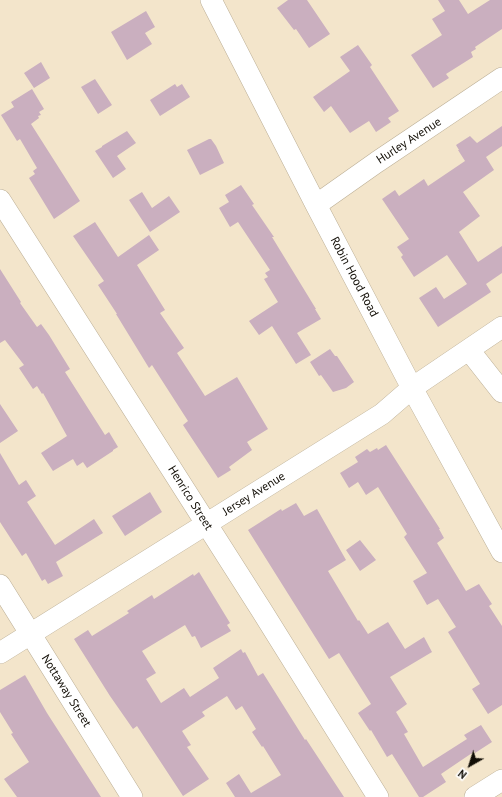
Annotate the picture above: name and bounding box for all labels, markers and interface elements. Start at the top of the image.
street label: Hurley Avenue [374,115,444,167]
street label: Robin Hood Road [327,235,381,319]
street label: Henrico Street [164,463,216,533]
street label: Jersey Avenue [220,469,288,519]
street label: Nottaway Street [38,652,94,730]
north arrow [450,745,490,785]
text: N [455,767,470,782]

